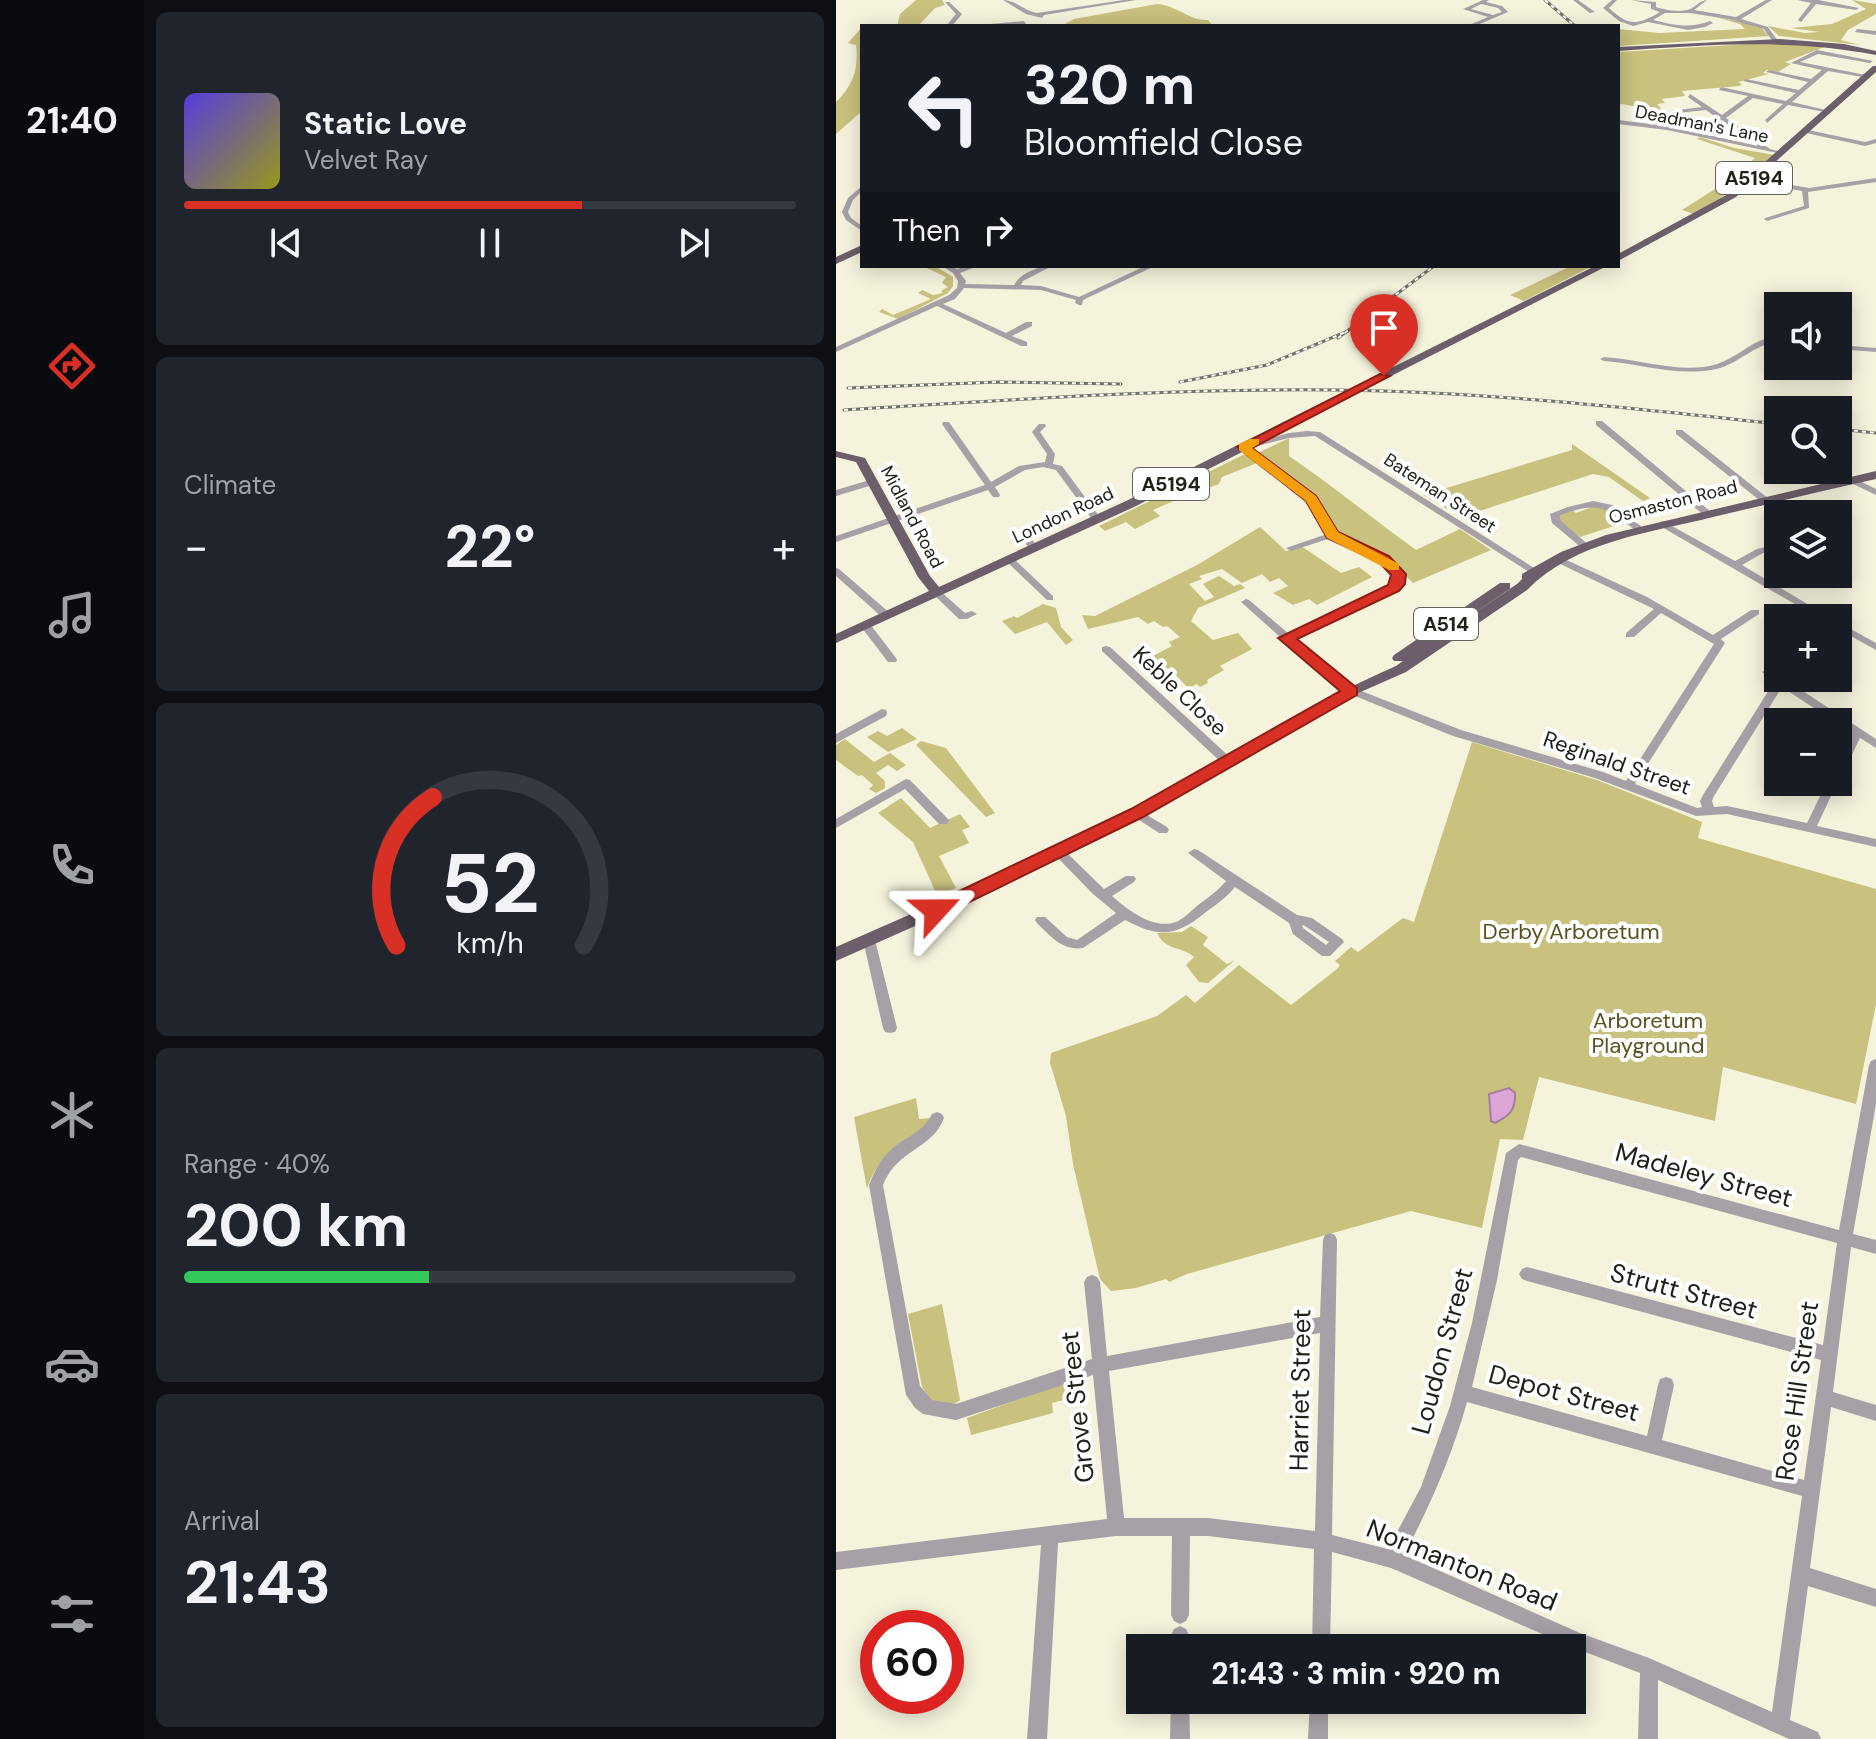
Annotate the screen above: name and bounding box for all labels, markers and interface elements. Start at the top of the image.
text: 320 m [1024,48,1195,121]
icon: left [892,56,996,160]
text: 21:40 [26,97,118,144]
street label: Deadman's Lane [1633,99,1771,149]
text: Static Love [304,104,467,143]
text: Bloomfield Close [1024,119,1303,166]
text: Velvet Ray [304,143,428,177]
road number: A5194 [1716,162,1792,194]
icon: right [976,208,1020,252]
text: Then [892,211,960,250]
icon: previous [264,221,308,265]
icon: pause [468,221,512,265]
icon: next [672,221,716,265]
map controls [1764,292,1852,796]
button: sound [1764,292,1852,380]
pin [1350,294,1418,376]
icon: arrive [1362,306,1406,350]
icon: directions [44,338,100,394]
button: search [1764,396,1852,484]
street label: Bateman Street [1379,448,1501,538]
street label: Midland Road [875,462,949,572]
text: Climate [184,468,276,502]
road number: A5194 [1133,468,1209,500]
street label: Osmaston Road [1606,474,1740,530]
street label: London Road [1008,481,1118,549]
button: layers [1764,500,1852,588]
text: 22° [444,507,536,586]
text: − [184,518,208,576]
text: + [772,518,796,576]
icon: music [44,587,100,643]
button: + [1764,604,1852,692]
road number: A514 [1414,608,1478,640]
street label: Keble Close [1127,640,1233,742]
button: − [1764,708,1852,796]
street label: Reginald Street [1540,724,1694,802]
text: 52 [440,828,540,937]
icon: phone [44,837,100,893]
position arrow [894,868,978,952]
park label: Derby Arboretum [1483,917,1660,946]
text: km/h [456,925,524,962]
park label: Arboretum Playground [1592,1006,1704,1060]
icon: climate [44,1087,100,1143]
street label: Madeley Street [1612,1135,1796,1215]
text: Range · 40% [184,1147,330,1181]
text: 200 km [184,1186,408,1265]
street label: Strutt Street [1607,1255,1761,1327]
street label: Loudon Street [1403,1264,1481,1438]
street label: Rose Hill Street [1768,1299,1826,1483]
street label: Harriet Street [1282,1308,1318,1472]
street label: Grove Street [1052,1330,1102,1484]
icon: car [44,1336,100,1392]
street label: Depot Street [1485,1357,1643,1429]
text: Arrival [184,1504,260,1538]
street label: Normanton Road [1362,1511,1562,1619]
text: 21:43 [184,1543,331,1622]
icon: filters [44,1586,100,1642]
speed limit sign: 60 [860,1610,964,1714]
text: 21:43 · 3 min · 920 m [1211,1654,1501,1693]

